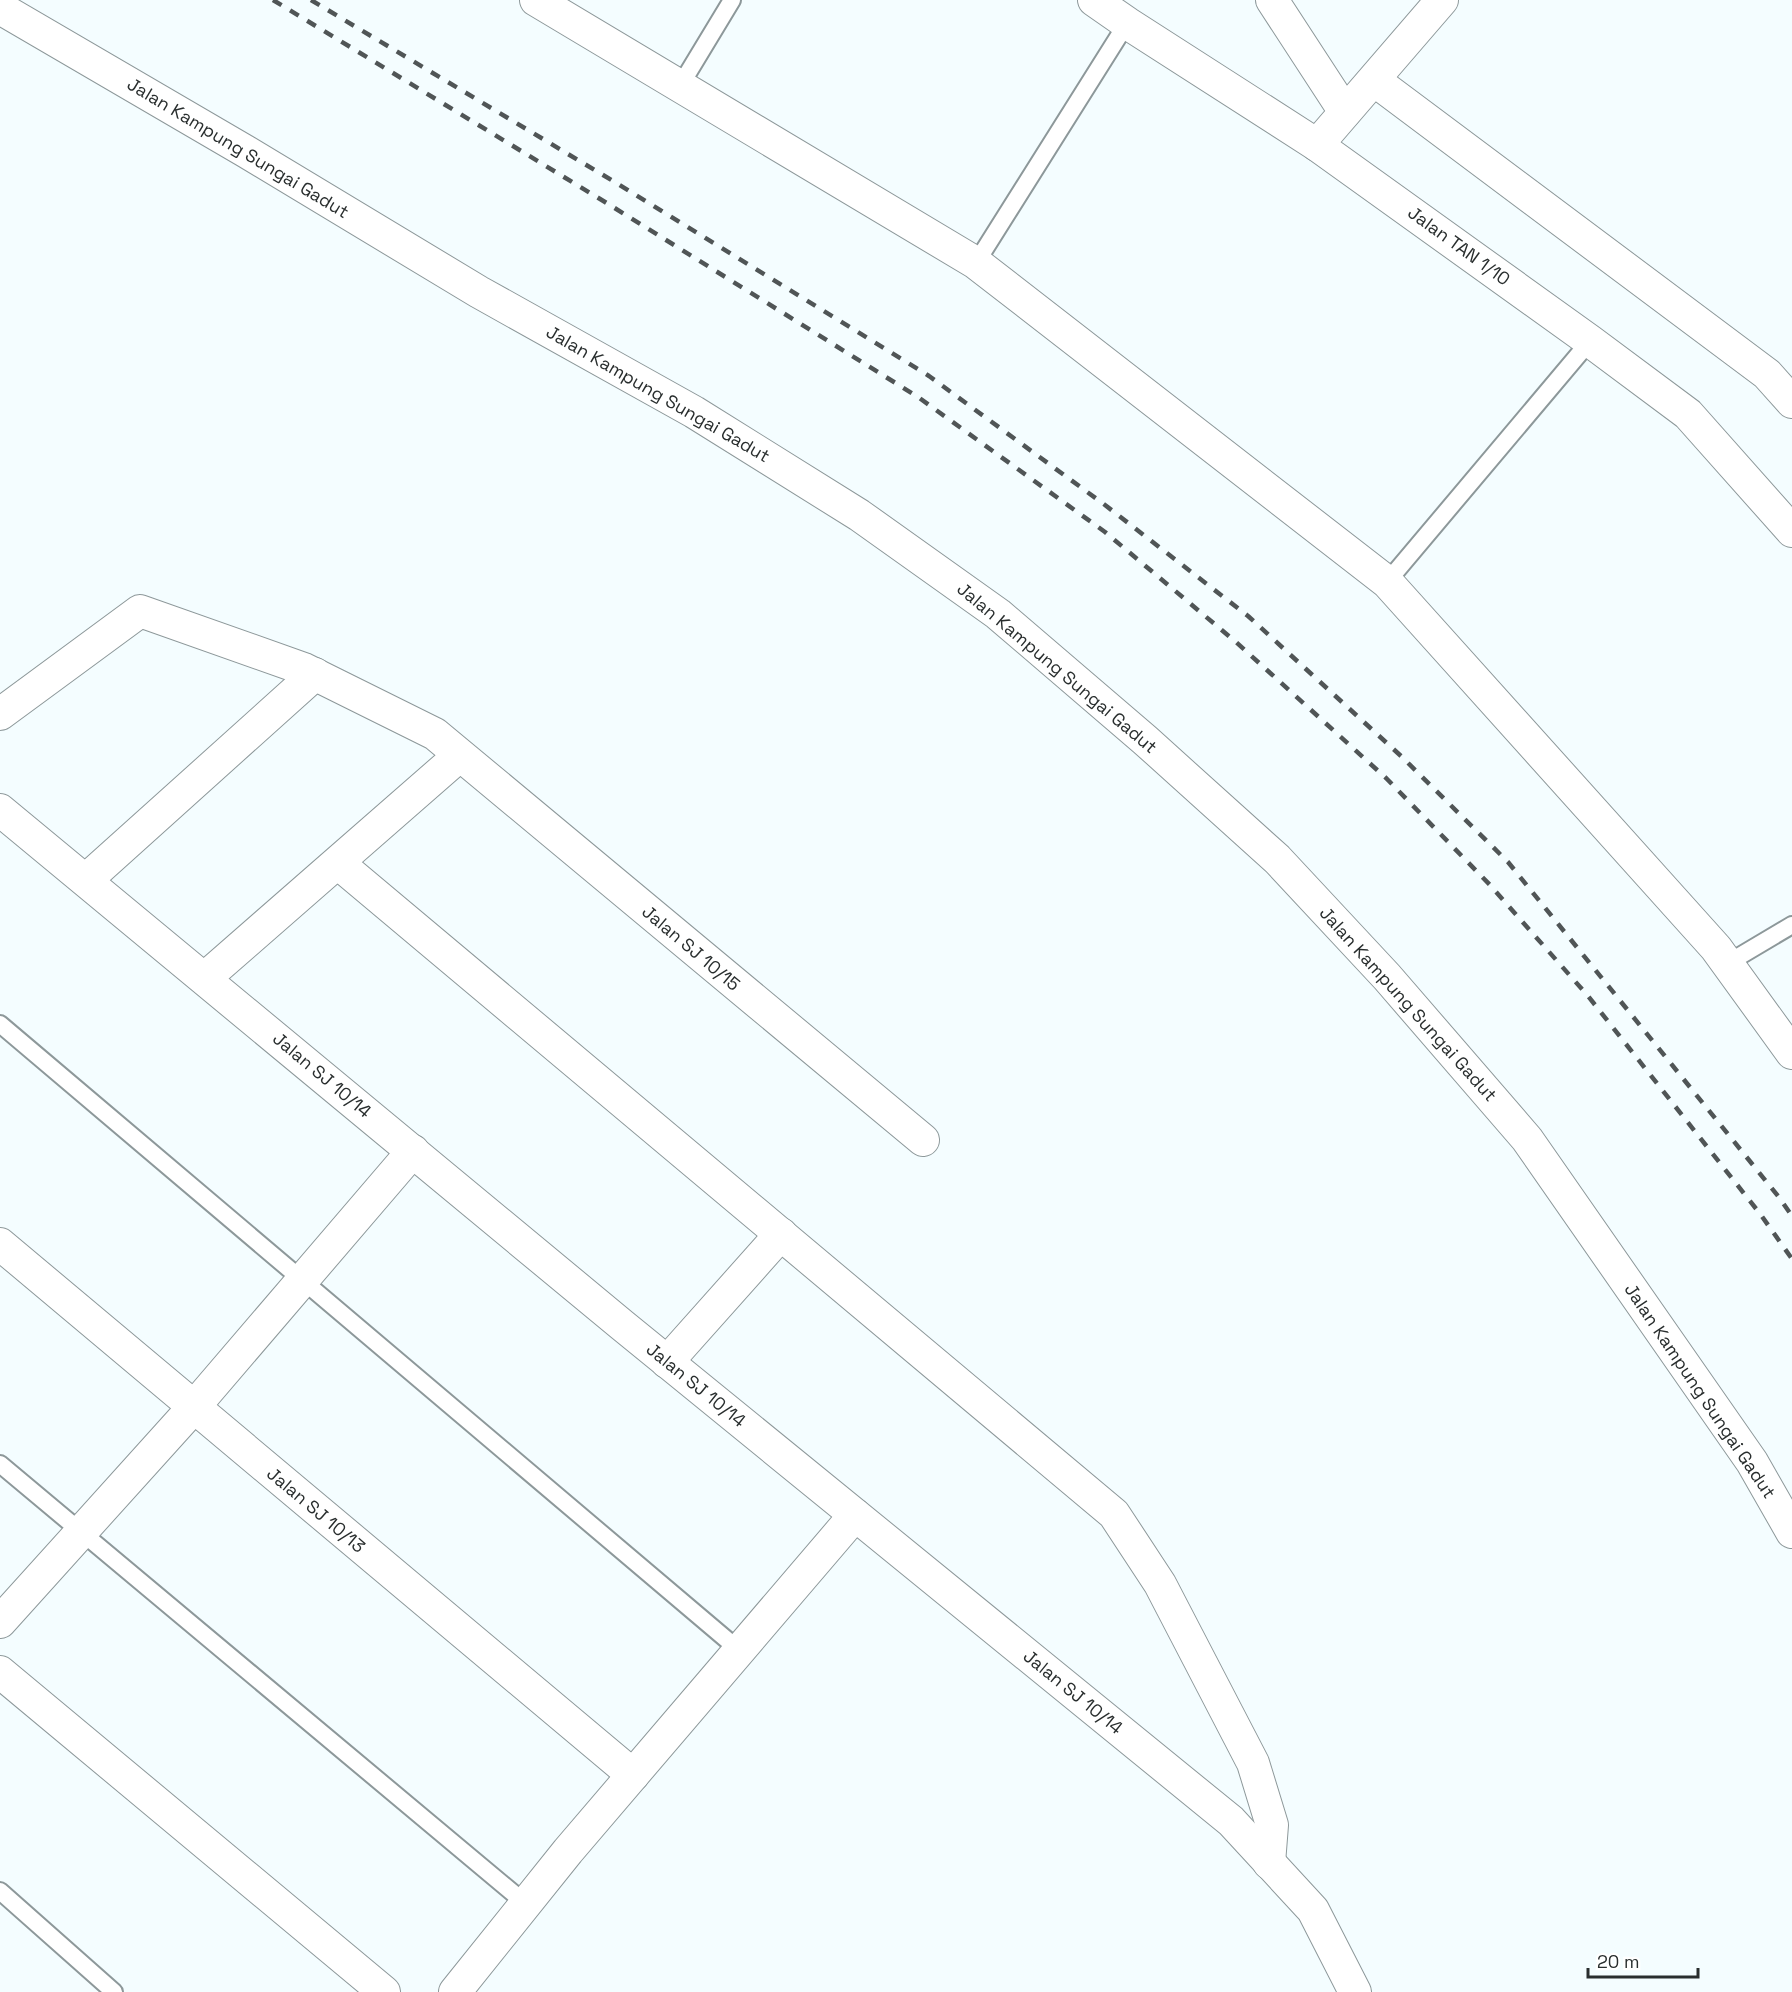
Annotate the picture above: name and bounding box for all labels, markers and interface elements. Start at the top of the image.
street label: Jalan Kampung Sungai Gadut [123,72,353,223]
street label: Jalan TAN 1/10 [1404,201,1515,290]
street label: Jalan Kampung Sungai Gadut [542,320,774,467]
street label: Jalan Kampung Sungai Gadut [952,577,1162,758]
street label: Jalan SJ 10/15 [637,900,745,995]
street label: Jalan Kampung Sungai Gadut [1315,901,1502,1106]
street label: Jalan SJ 10/14 [268,1027,376,1123]
street label: Jalan Kampung Sungai Gadut [1620,1279,1781,1503]
street label: Jalan SJ 10/14 [642,1337,751,1432]
street label: Jalan SJ 10/13 [262,1462,370,1557]
street label: Jalan SJ 10/14 [1019,1644,1128,1739]
scale bar [1588,1941,1698,1979]
text: 20 m [1597,1950,1640,1973]

